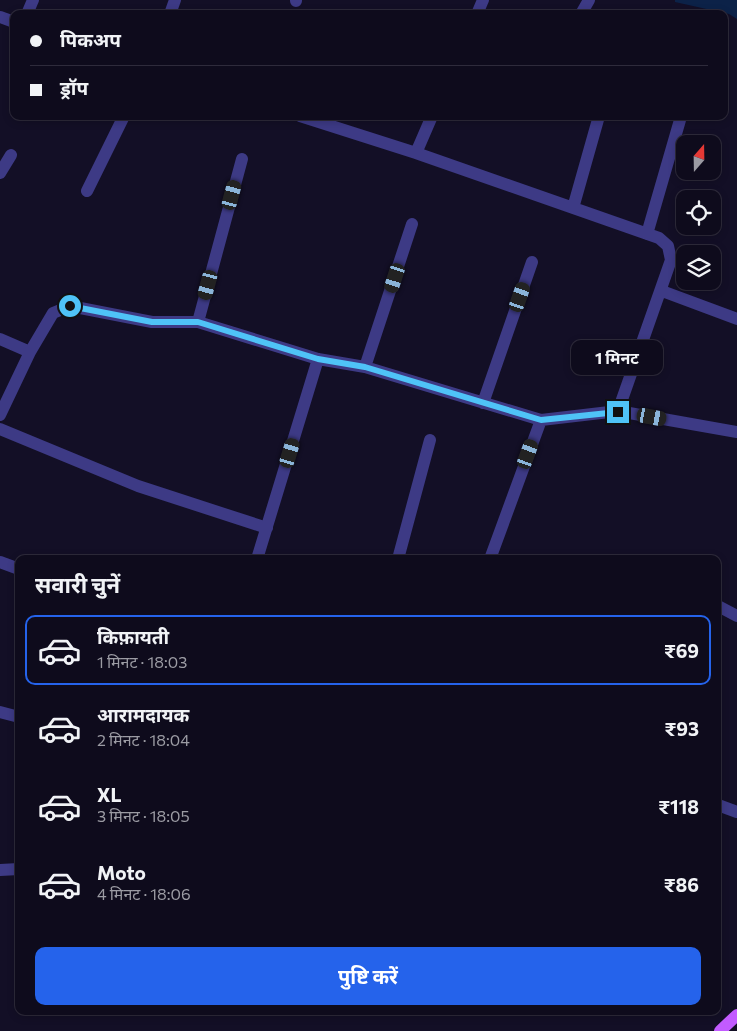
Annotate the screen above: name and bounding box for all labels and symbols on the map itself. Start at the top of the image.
north arrow [676,135,721,180]
car [220,179,243,211]
car [383,261,406,295]
car [196,269,219,301]
car [508,280,531,314]
route start [59,295,81,317]
callout: 1 मिनट [572,340,664,374]
route end [607,401,629,423]
car [635,407,668,427]
car [278,436,301,470]
car [515,437,540,471]

